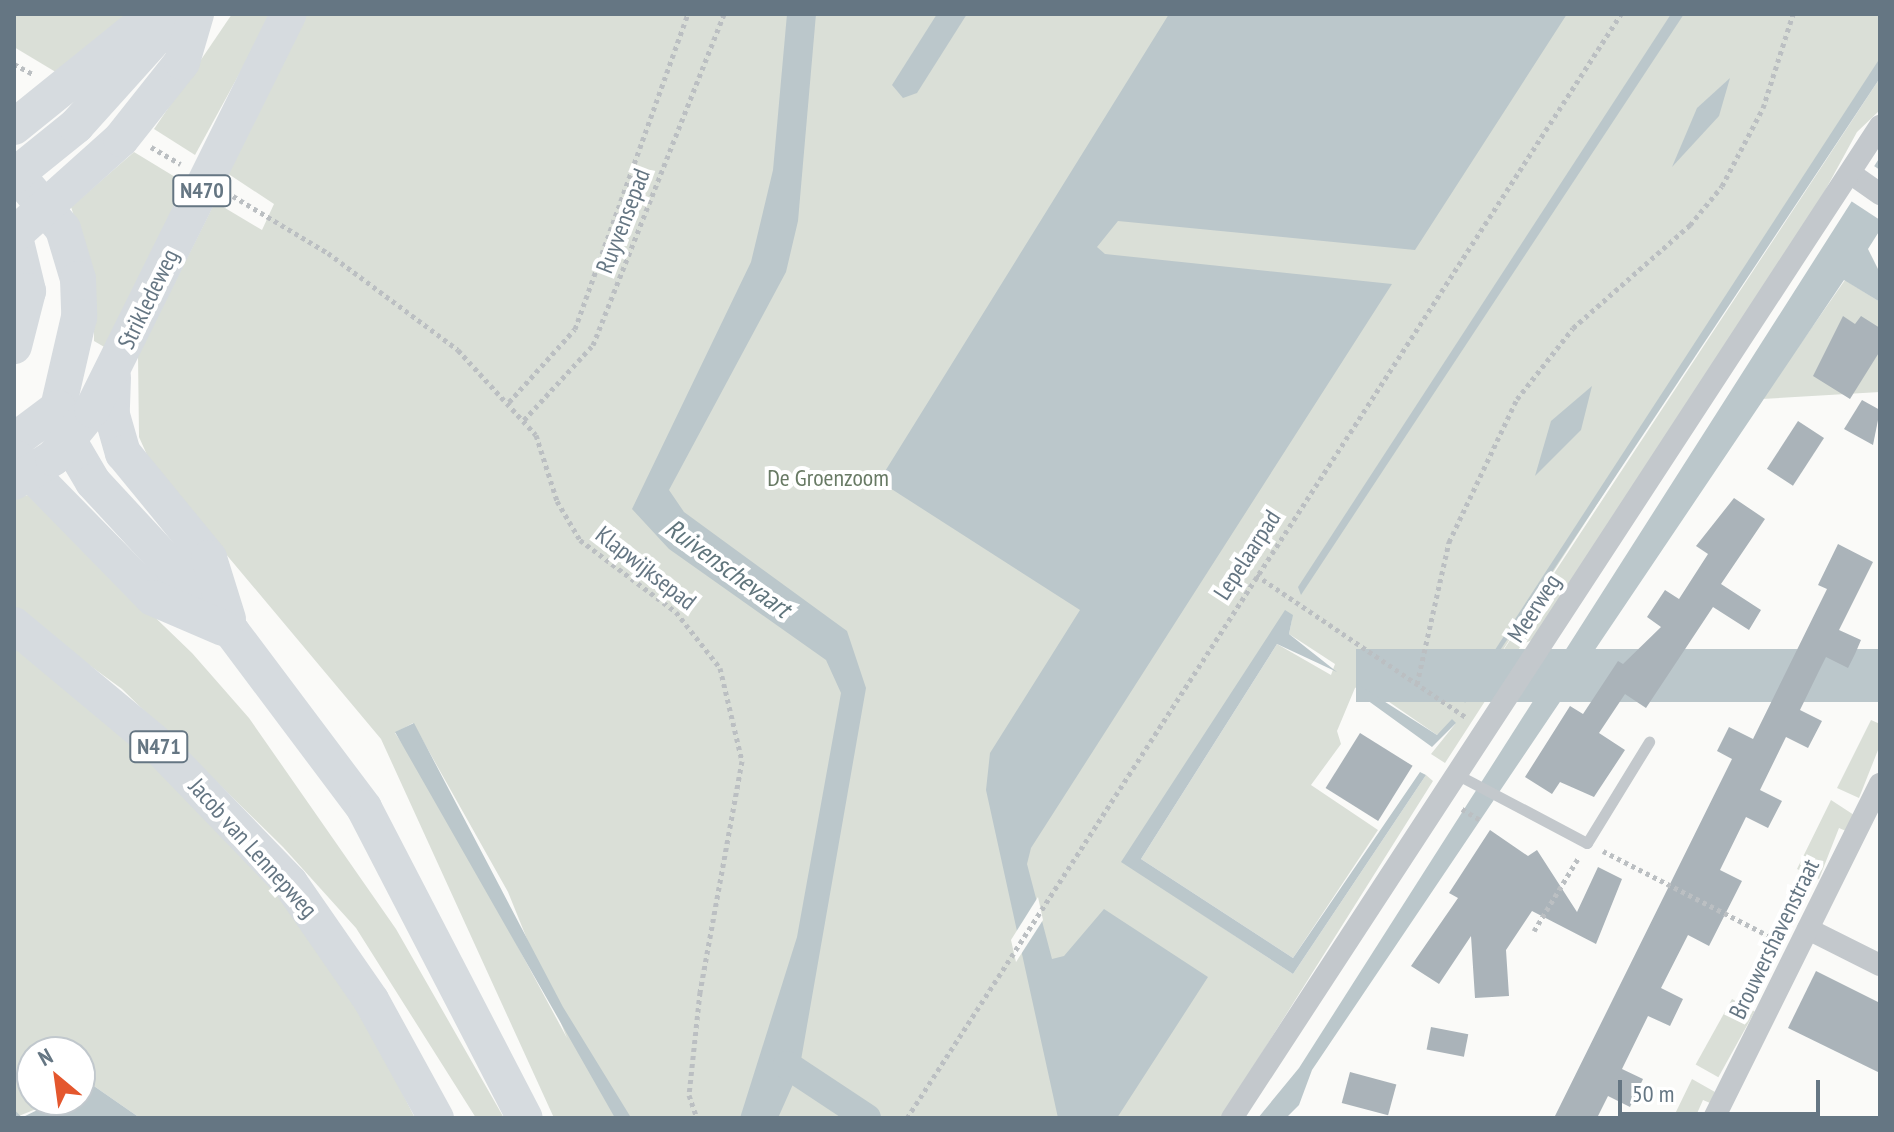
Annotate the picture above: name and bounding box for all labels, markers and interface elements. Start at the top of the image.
street label: Ruyvensepad [590,165,656,277]
road number: N470 [172,173,232,209]
street label: Strikledeweg [111,244,185,354]
park label: De Groenzoom [767,464,889,492]
street label: Lepelaarpad [1207,505,1287,605]
water label: Ruivenschevaart [659,512,797,624]
street label: Klapwijksepad [590,520,702,616]
street label: Meerweg [1501,568,1567,648]
road number: N471 [129,729,189,765]
street label: Jacob van Lennepweg [183,772,323,924]
street label: Brouwershavenstraat [1723,854,1825,1024]
north arrow [16,1036,96,1116]
text: N [33,1042,57,1072]
scale bar [1622,1064,1824,1114]
text: 50 m [1632,1078,1674,1109]

